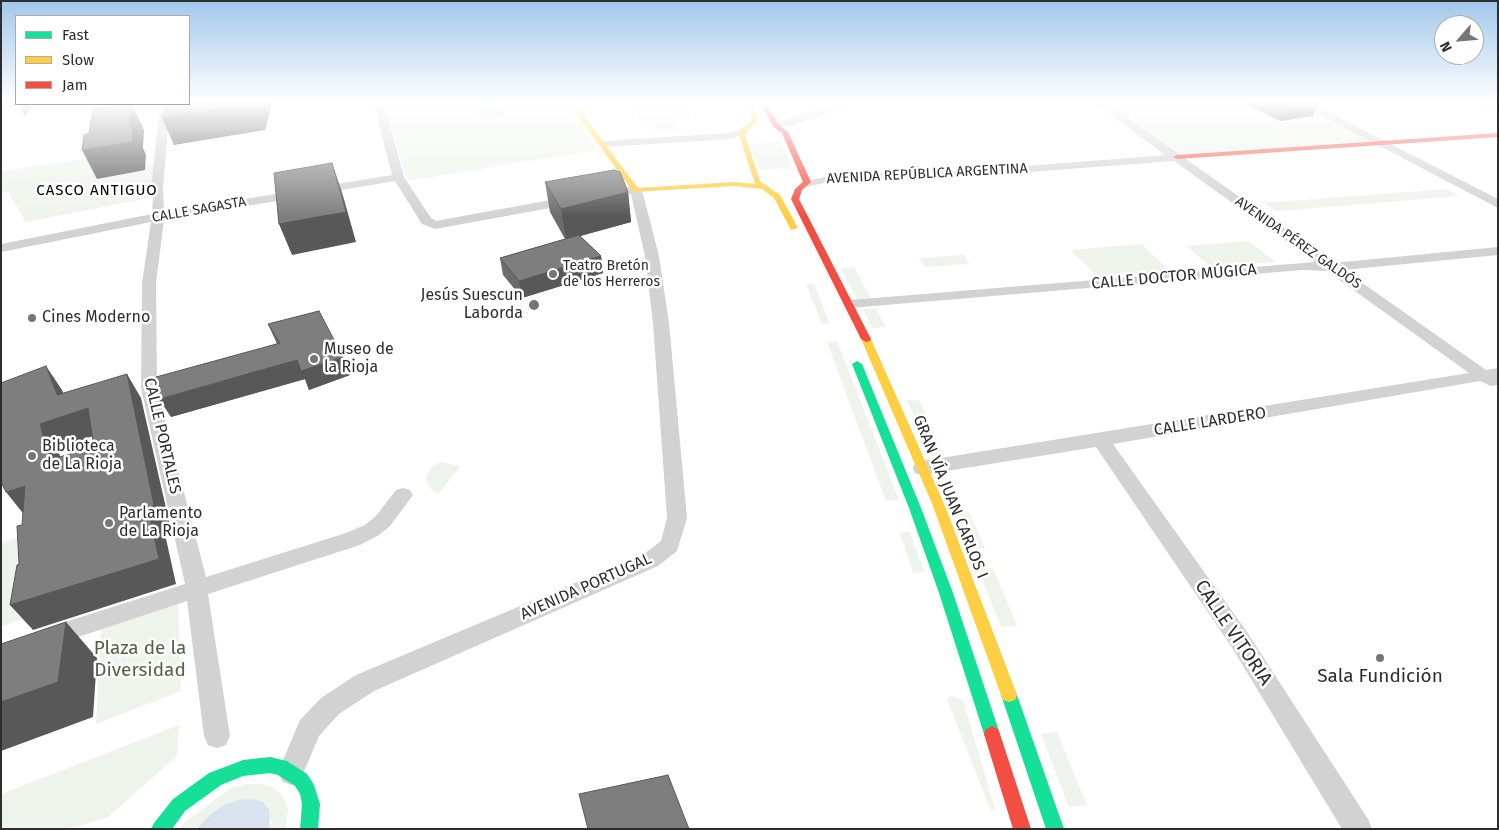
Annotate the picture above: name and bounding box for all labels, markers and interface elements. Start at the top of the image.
legend [15,15,190,105]
north arrow [1434,15,1484,65]
text: Fast [62,26,89,44]
text: N [1436,39,1456,55]
text: Slow [62,51,94,69]
text: Jam [62,76,88,94]
street label: AVENIDA REPÚBLICA ARGENTINA [826,160,1028,188]
district label: CASCO ANTIGUO [35,182,159,200]
street label: CALLE SAGASTA [151,193,247,227]
street label: AVENIDA PÉREZ GALDÓS [1232,193,1364,293]
place label: Teatro Bretón de los Herreros [563,258,660,290]
street label: CALLE DOCTOR MÚGICA [1091,260,1257,294]
marker: Teatro Bretón de los Herreros [547,268,559,280]
place label: Jesús Suescun Laborda [421,286,523,324]
marker: Jesús Suescun Laborda [527,298,541,312]
place label: Cines Moderno [42,308,150,328]
marker: Cines Moderno [26,312,38,324]
place label: Museo de la Rioja [324,340,394,378]
marker: Museo de la Rioja [308,353,320,365]
street label: CALLE PORTALES [139,376,185,496]
street label: CALLE LARDERO [1153,404,1267,440]
street label: GRAN VÍA JUAN CARLOS I [908,412,992,582]
place label: Biblioteca de La Rioja [42,437,122,475]
marker: Biblioteca de La Rioja [26,450,38,462]
place label: Parlamento de La Rioja [119,504,202,542]
marker: Parlamento de La Rioja [103,517,115,529]
street label: AVENIDA PORTUGAL [517,549,655,625]
street label: CALLE VITORIA [1189,576,1277,690]
park label: Plaza de la Diversidad [94,638,186,682]
marker: Sala Fundición [1374,652,1386,664]
place label: Sala Fundición [1317,666,1443,688]

